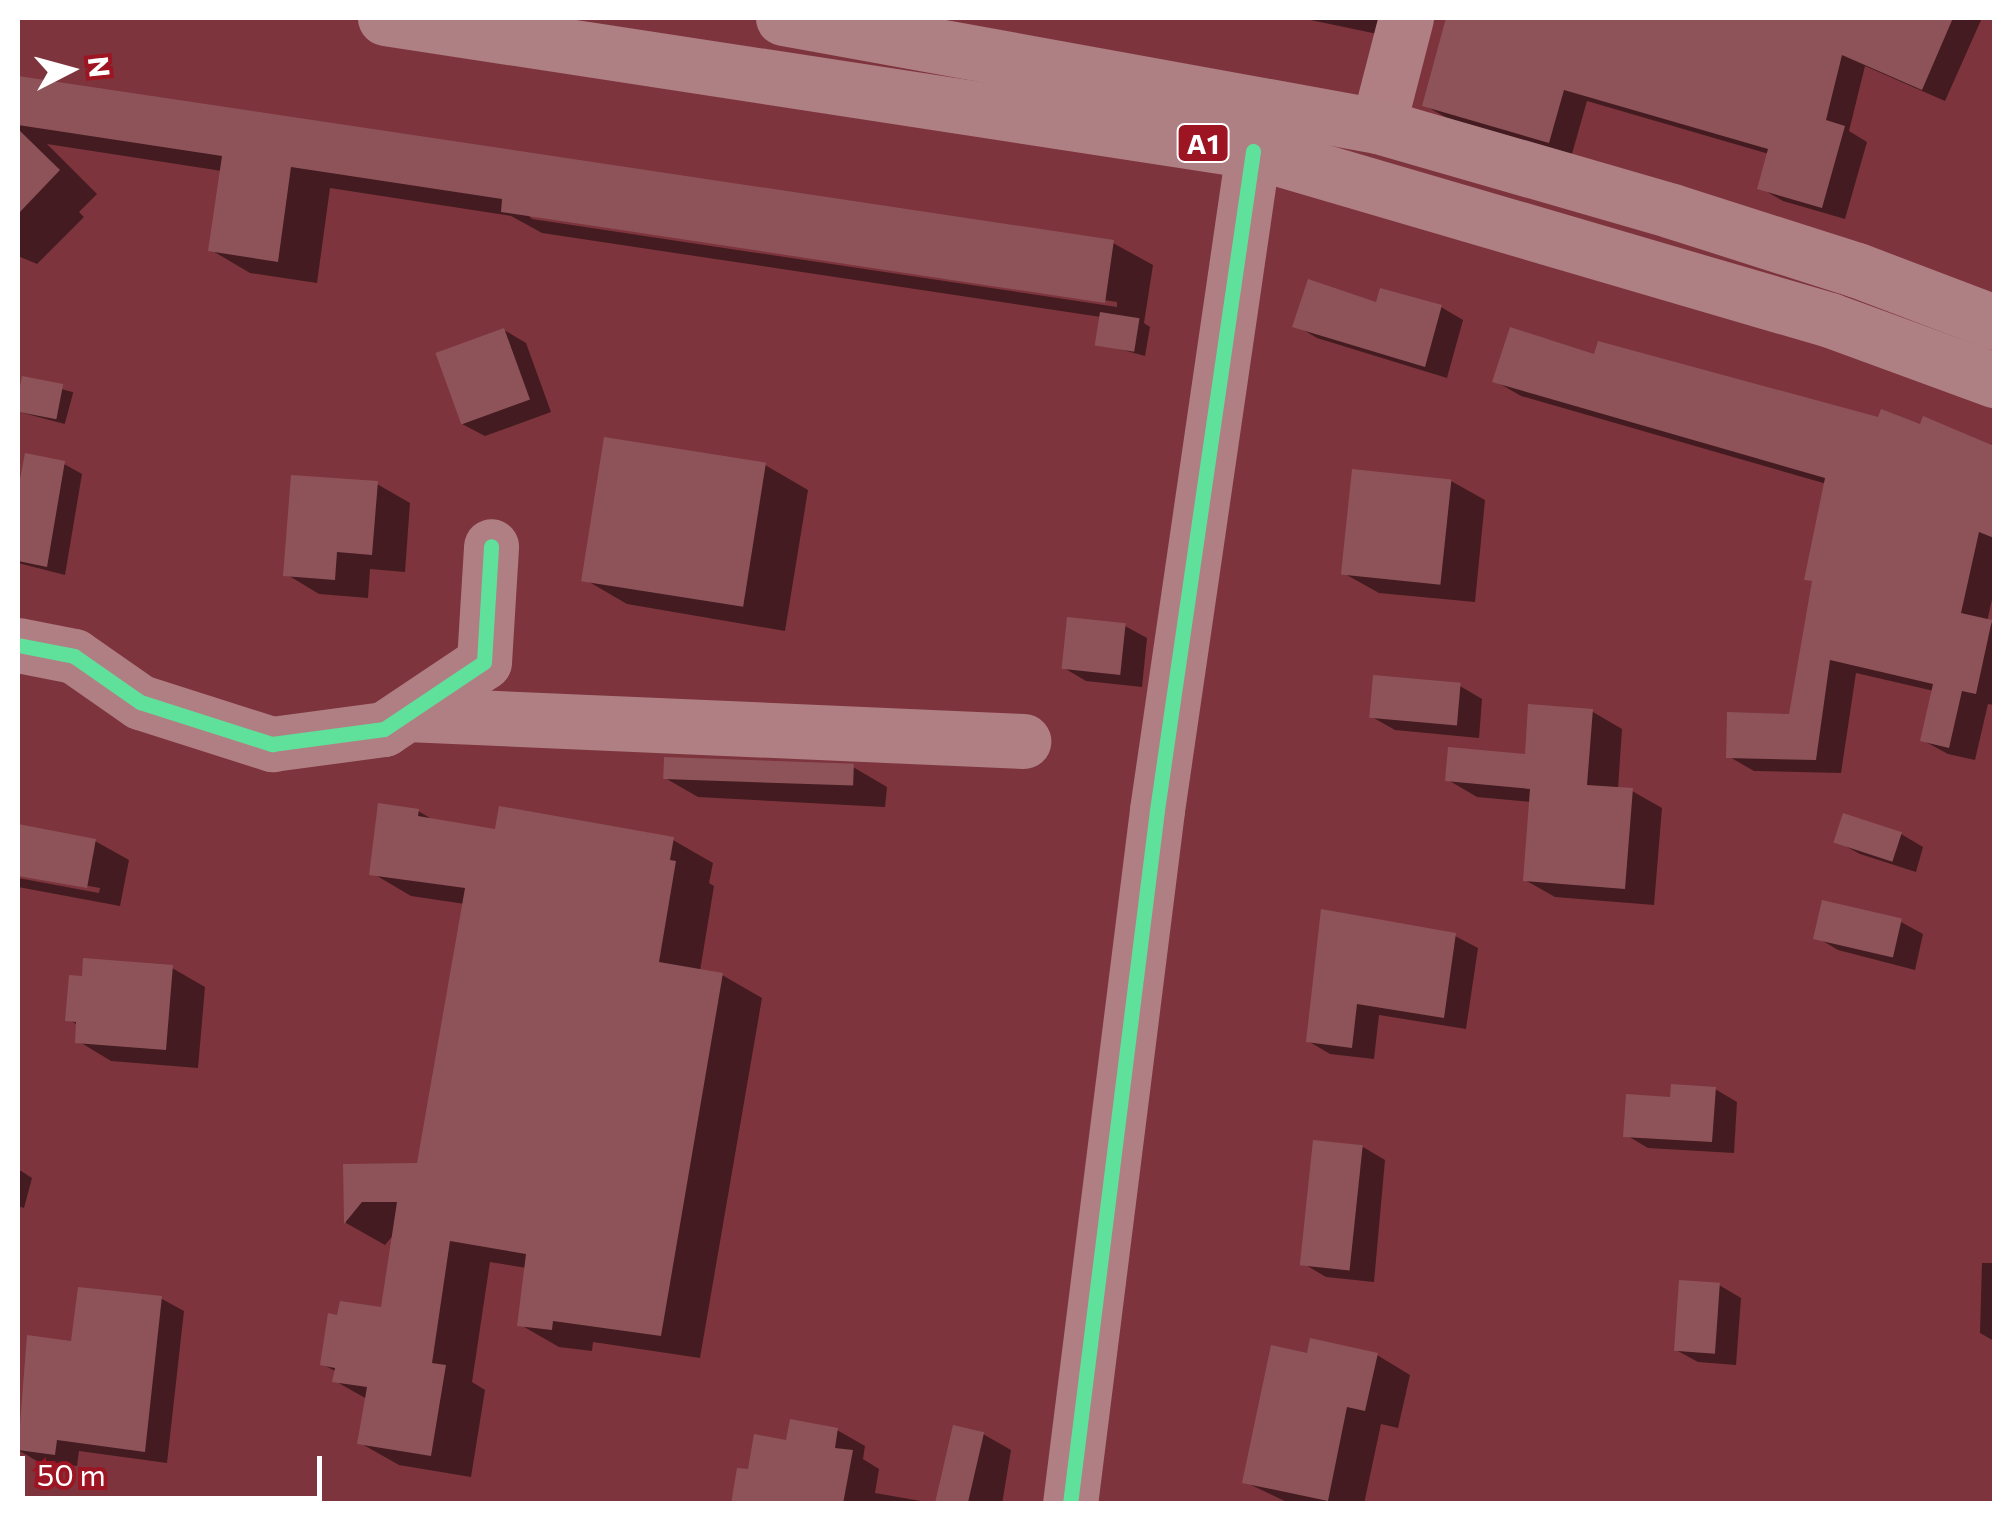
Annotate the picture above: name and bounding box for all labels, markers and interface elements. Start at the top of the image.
north arrow [20,20,120,120]
text: N [82,55,118,79]
road number: A1 [1176,120,1230,166]
scale bar [25,1436,328,1498]
text: 50 m [37,1455,106,1492]

